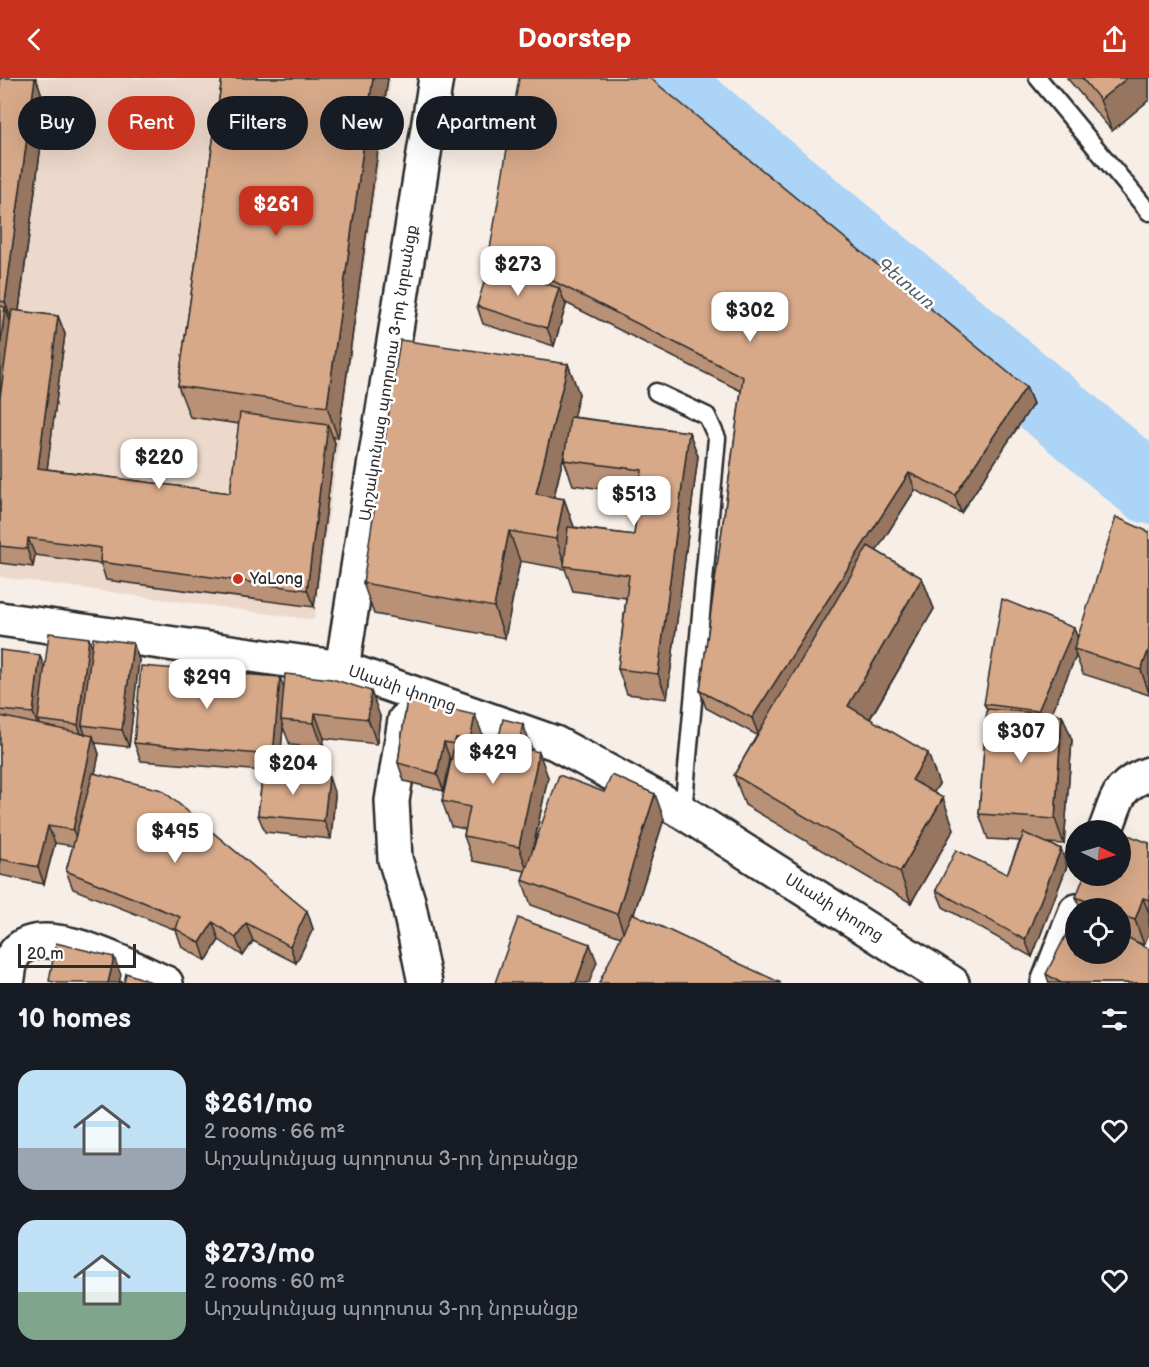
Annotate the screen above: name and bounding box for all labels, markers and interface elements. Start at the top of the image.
icon: back [18,23,51,56]
text: Doorstep [518,23,631,55]
icon: share [1098,23,1131,56]
chip: Buy [18,96,96,150]
chip: Rent [108,96,195,150]
chip: Filters [207,96,308,150]
chip: New [320,96,404,150]
chip: Apartment [416,96,557,150]
pin: $261 [240,186,312,237]
text: $261 [253,193,299,217]
street label: Արշակունյաց պողոտա 3-րդ նրբանցք [356,224,422,522]
pin: $273 [482,246,554,297]
text: $273 [494,253,542,277]
water label: Գետառ [872,253,939,314]
pin: $302 [714,292,786,343]
text: $302 [725,299,775,323]
pin: $220 [123,439,195,490]
text: $220 [134,446,184,470]
pin: $513 [598,476,670,527]
text: $513 [612,483,656,507]
place label: YaLong [249,570,303,589]
marker: YaLong [231,572,245,586]
pin: $299 [171,659,243,710]
street label: Սևանի փողոց [346,662,458,716]
text: $299 [183,666,231,690]
pin: $307 [985,713,1057,764]
text: $307 [997,720,1045,744]
pin: $429 [457,734,529,785]
text: $429 [469,741,517,765]
pin: $204 [257,745,329,796]
text: $204 [268,752,318,776]
pin: $495 [139,813,211,864]
text: $495 [151,820,199,844]
north arrow [1065,820,1131,886]
map controls [1065,820,1131,964]
street label: Սևանի փողոց [781,870,887,946]
button: locate [1065,898,1131,964]
scale bar [18,941,136,968]
text: 20 m [27,945,63,964]
icon: filters [1098,1003,1131,1036]
text: 10 homes [18,1004,131,1035]
text: $261/mo [204,1089,313,1120]
icon: home [66,1094,138,1166]
icon: heart [1098,1114,1131,1147]
text: 2 rooms · 66 m² [204,1120,345,1144]
text: Արշակունյաց պողոտա 3-րդ նրբանցք [204,1147,578,1171]
text: $273/mo [204,1239,315,1270]
icon: home [66,1244,138,1316]
icon: heart [1098,1264,1131,1297]
text: 2 rooms · 60 m² [204,1270,345,1294]
text: Արշակունյաց պողոտա 3-րդ նրբանցք [204,1297,578,1321]

